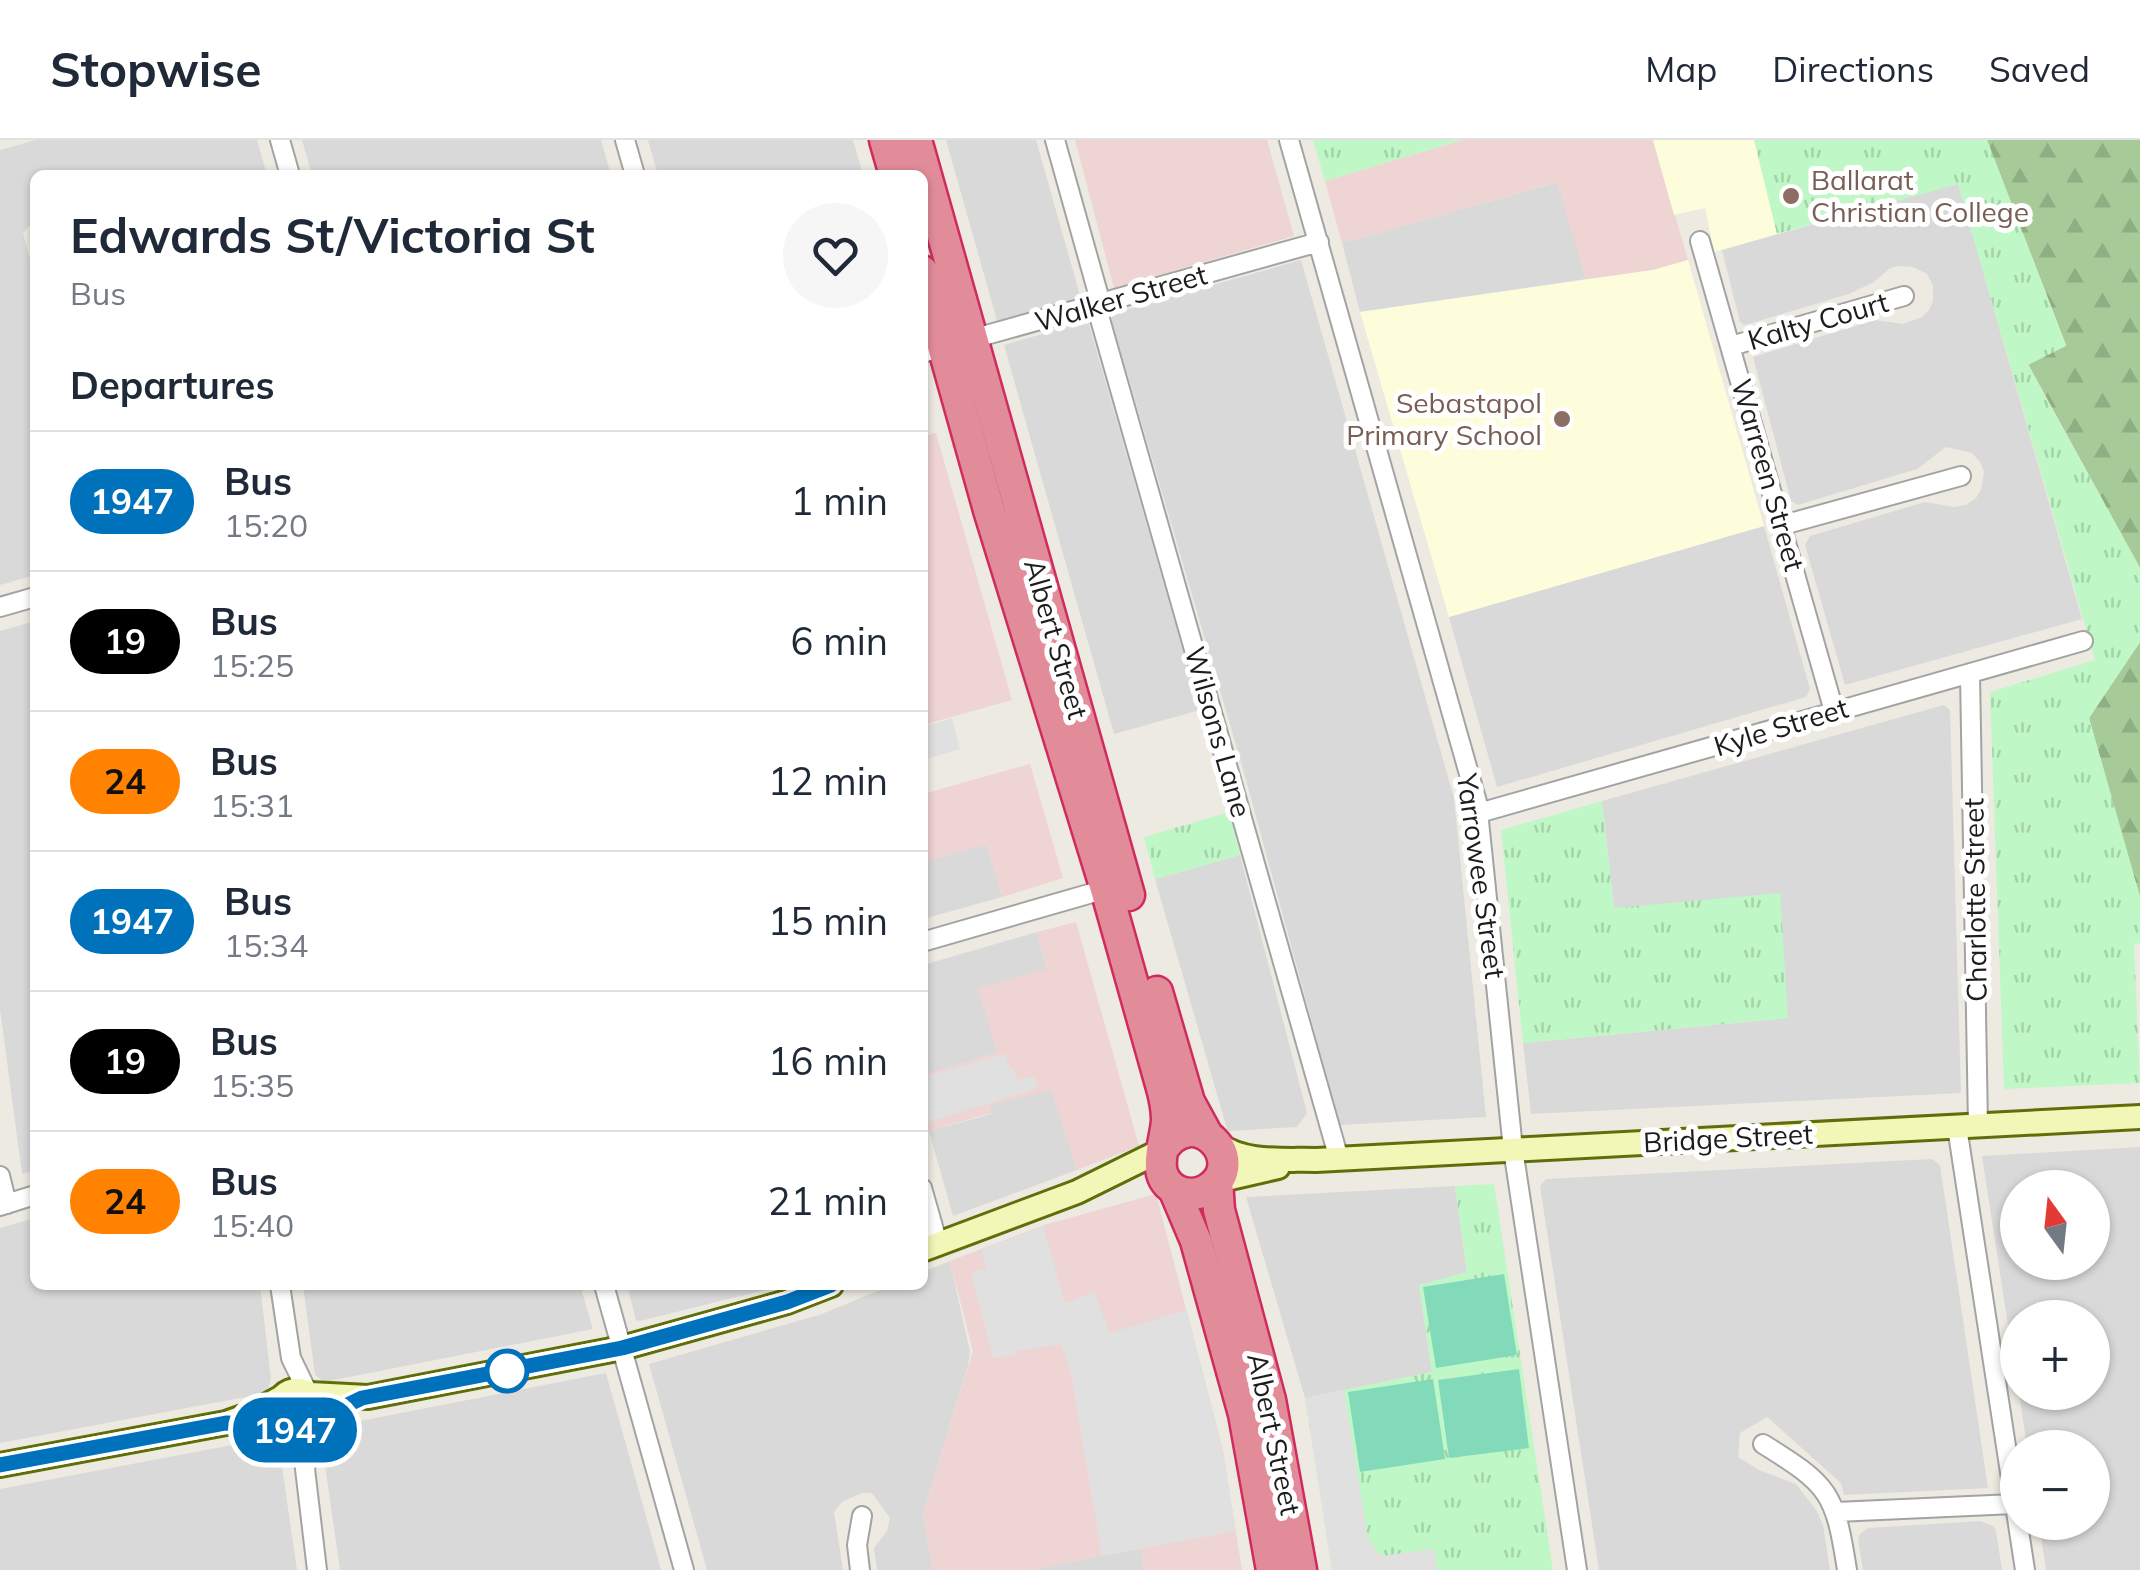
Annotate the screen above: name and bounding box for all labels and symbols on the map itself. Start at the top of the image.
place label: Ballarat Christian College [1811,162,2029,229]
marker: Ballarat Christian College [1780,185,1802,207]
street label: Walker Street [1031,256,1211,339]
street label: Kalty Court [1744,284,1892,357]
street label: Warreen Street [1724,375,1813,575]
place label: Sebastapol Primary School [1346,385,1542,452]
marker: Sebastapol Primary School [1551,408,1573,430]
street label: Albert Street [1017,555,1096,723]
street label: Wilsons Lane [1177,643,1260,821]
street label: Kyle Street [1710,689,1852,764]
street label: Yarrowee Street [1450,770,1513,981]
street label: Charlotte Street [1955,797,1994,1002]
street label: Bridge Street [1642,1116,1814,1159]
north arrow [2000,1170,2110,1280]
unlabelled marker [486,1350,528,1392]
street label: Albert Street [1240,1350,1309,1518]
line badge: 1947 [225,1398,365,1462]

